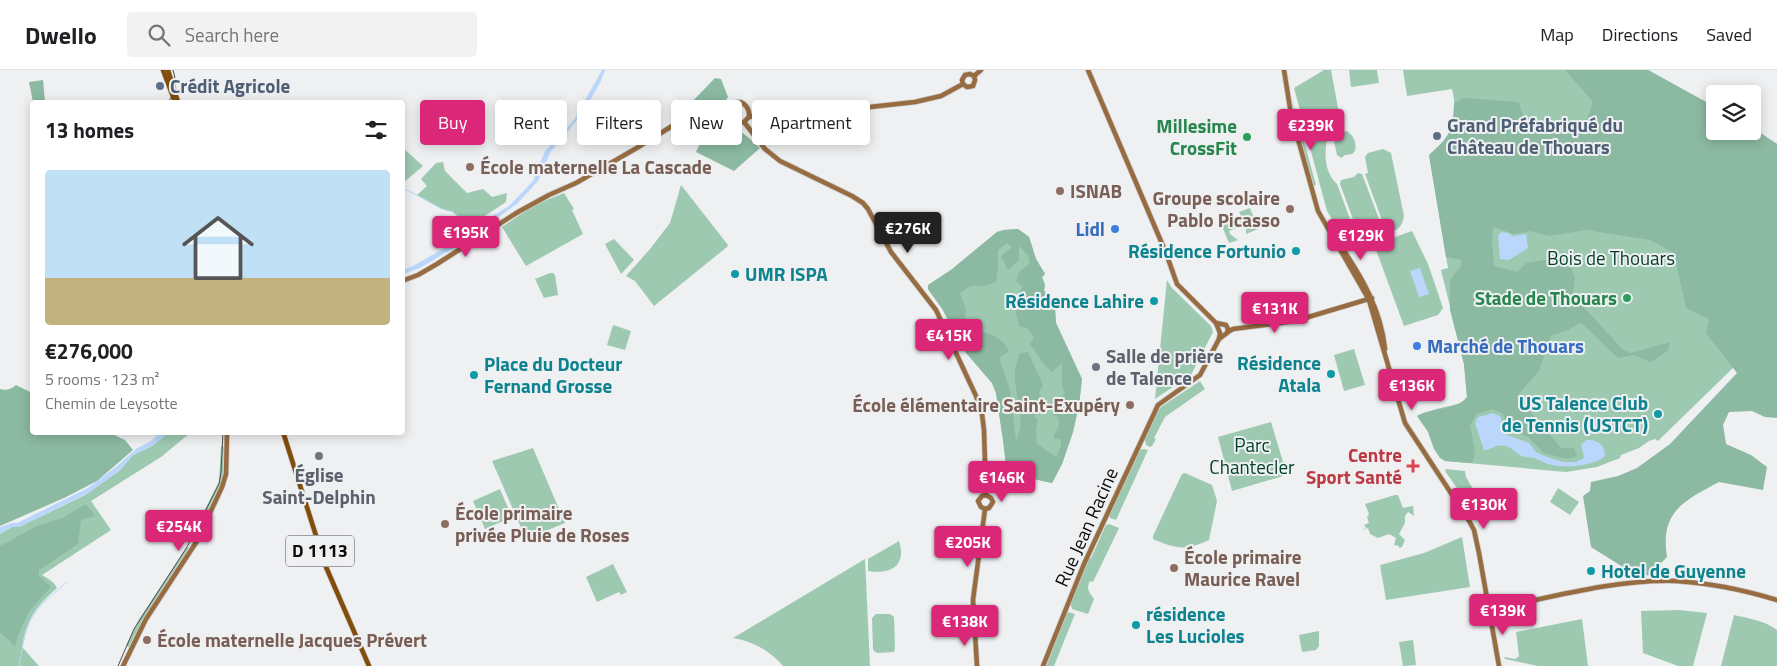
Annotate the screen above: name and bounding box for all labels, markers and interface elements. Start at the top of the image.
search box [127,12,477,57]
text: Dwello [25,17,97,53]
text: Search here [185,20,279,49]
icon: search [145,21,173,49]
text: Map [1540,21,1574,48]
text: Directions [1602,21,1678,48]
text: Saved [1706,21,1752,48]
place label: Crédit Agricole [170,71,291,100]
marker: Crédit Agricole [154,80,166,92]
map controls [1706,85,1761,140]
button: layers [1706,85,1761,140]
chip: Buy [420,100,485,145]
chip: Rent [495,100,567,145]
chip: Filters [577,100,661,145]
chip: New [671,100,742,145]
chip: Apartment [752,100,870,145]
pin: €239K [1276,108,1346,151]
place label: Grand Préfabriqué du Château de Thouars [1447,110,1623,161]
place label: Millesime CrossFit [1156,111,1237,162]
text: €239K [1288,113,1334,137]
text: 13 homes [45,114,134,146]
icon: filters [362,116,390,144]
marker: Grand Préfabriqué du Château de Thouars [1431,130,1443,142]
marker: Millesime CrossFit [1241,131,1253,143]
place label: École maternelle La Cascade [480,152,712,181]
marker: École maternelle La Cascade [464,161,476,173]
place label: ISNAB [1070,176,1122,205]
place label: Groupe scolaire Pablo Picasso [1153,183,1280,234]
marker: ISNAB [1054,185,1066,197]
icon: home [173,203,263,293]
marker: Groupe scolaire Pablo Picasso [1284,203,1296,215]
pin: €276K [873,212,943,254]
place label: Lidl [1076,214,1105,243]
pin: €195K [431,216,501,258]
text: €276K [885,216,931,240]
pin: €129K [1326,218,1396,261]
text: €195K [443,220,489,244]
marker: Lidl [1109,223,1121,235]
text: €129K [1338,223,1384,247]
place label: Résidence Fortunio [1128,236,1286,265]
park label: Bois de Thouars [1547,243,1675,272]
marker: Résidence Fortunio [1290,245,1302,257]
place label: UMR ISPA [745,259,828,288]
marker: UMR ISPA [729,268,741,280]
place label: Stade de Thouars [1475,283,1617,312]
place label: Résidence Lahire [1005,286,1144,315]
pin: €131K [1240,292,1310,334]
marker: Stade de Thouars [1621,292,1633,304]
marker: Résidence Lahire [1148,295,1160,307]
text: €131K [1252,296,1298,320]
pin: €415K [914,318,984,361]
text: €415K [926,323,972,347]
place label: Marché de Thouars [1427,331,1584,360]
text: €276,000 [45,335,133,367]
marker: Marché de Thouars [1411,340,1423,352]
place label: Salle de prière de Talence [1106,341,1224,392]
place label: Résidence Atala [1237,348,1321,399]
place label: Place du Docteur Fernand Grosse [484,349,622,400]
marker: Salle de prière de Talence [1090,361,1102,373]
text: 5 rooms · 123 m² [45,367,159,391]
marker: Résidence Atala [1325,368,1337,380]
pin: €136K [1377,368,1447,411]
marker: Place du Docteur Fernand Grosse [468,369,480,381]
text: €136K [1389,373,1435,397]
place label: US Talence Club de Tennis (USTCT) [1501,388,1648,439]
place label: École élémentaire Saint-Exupéry [852,390,1120,419]
text: Chemin de Leysotte [45,391,178,415]
marker: École élémentaire Saint-Exupéry [1124,399,1136,411]
marker: US Talence Club de Tennis (USTCT) [1652,408,1664,420]
park label: Parc Chantecler [1209,430,1295,481]
place label: Centre Sport Santé [1306,440,1402,491]
marker: Église Saint-Delphin [313,450,325,462]
marker: Centre Sport Santé [1406,459,1420,473]
place label: Église Saint-Delphin [262,460,376,511]
pin: €146K [967,460,1037,503]
street label: Rue Jean Racine [1046,462,1125,591]
text: €146K [979,465,1025,489]
pin: €130K [1449,488,1519,530]
text: €130K [1461,492,1507,516]
place label: École primaire privée Pluie de Roses [455,498,629,549]
pin: €254K [144,510,214,552]
text: €254K [156,514,202,538]
marker: École primaire privée Pluie de Roses [439,518,451,530]
pin: €205K [933,526,1003,568]
text: €205K [945,530,991,554]
road number: D 1113 [286,536,354,566]
place label: École primaire Maurice Ravel [1184,542,1302,593]
place label: Hotel de Guyenne [1601,556,1746,585]
marker: École primaire Maurice Ravel [1168,562,1180,574]
marker: Hotel de Guyenne [1585,565,1597,577]
pin: €139K [1468,594,1538,636]
text: €139K [1480,598,1526,622]
place label: résidence Les Lucioles [1146,599,1245,650]
pin: €138K [930,604,1000,647]
text: €138K [942,609,988,633]
marker: résidence Les Lucioles [1130,619,1142,631]
place label: École maternelle Jacques Prévert [157,625,427,654]
marker: École maternelle Jacques Prévert [141,634,153,646]

